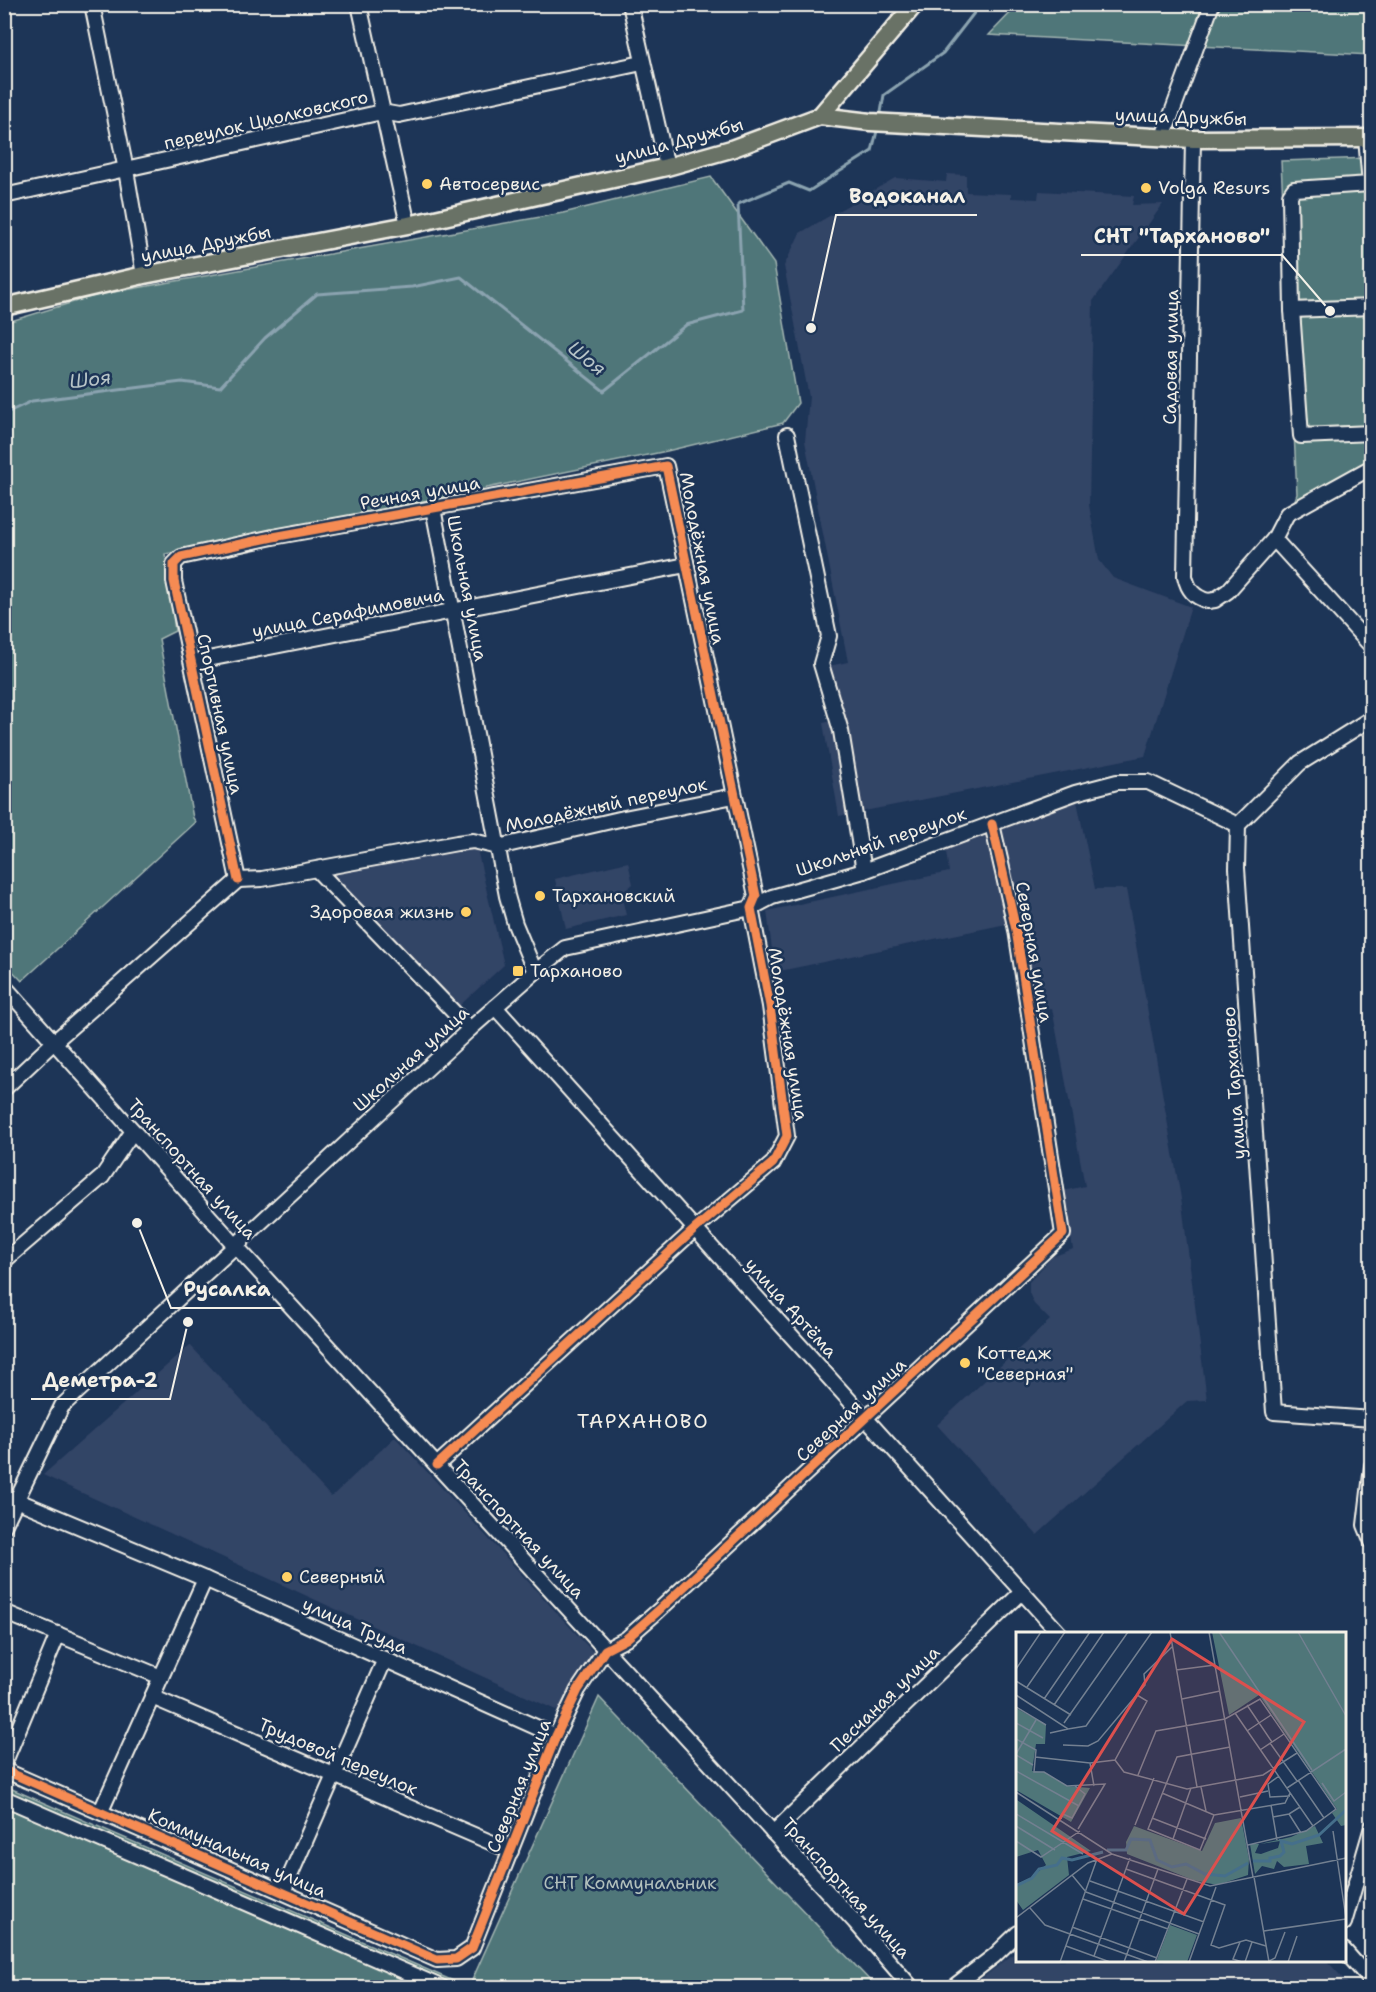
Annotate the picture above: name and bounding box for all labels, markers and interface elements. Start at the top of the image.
street label: переулок Циолковского [162,85,370,155]
street label: улица Дружбы [1115,103,1247,131]
street label: улица Дружбы [612,112,746,170]
place label: Автосервис [439,172,540,196]
place label: Volga Resurs [1158,176,1271,200]
marker: Автосервис [420,177,434,191]
callout: Водоканал [836,177,977,215]
marker: Volga Resurs [1139,181,1153,195]
text: Водоканал [849,183,965,209]
callout: СНТ "Тарханово" [1081,217,1282,255]
street label: улица Дружбы [139,220,273,268]
text: СНТ "Тарханово" [1094,223,1270,249]
street label: Садовая улица [1158,289,1184,425]
water label: Шоя [562,335,612,381]
water label: Шоя [68,364,112,394]
street label: Молодёжная улица [674,470,730,646]
street label: Речная улица [358,471,482,515]
street label: Школьная улица [441,513,493,663]
street label: улица Серафимовича [250,583,446,643]
street label: Спортивная улица [191,631,249,797]
street label: Молодёжный переулок [503,772,710,838]
street label: Школьный переулок [793,801,970,882]
street label: Северная улица [1010,880,1058,1024]
place label: Тархановский [552,884,675,908]
marker: Тархановский [533,889,547,903]
place label: Здоровая жизнь [310,900,454,924]
marker: Здоровая жизнь [459,905,473,919]
street label: Молодёжная улица [762,946,814,1122]
place label: Тарханово [530,959,623,983]
marker: Тарханово [511,964,525,978]
street label: Школьная улица [348,1001,474,1117]
street label: улица Тарханово [1217,1006,1251,1160]
street label: Транспортная улица [122,1093,262,1245]
street label: улица Артёма [740,1253,842,1363]
callout: Русалка [171,1270,282,1308]
text: Русалка [183,1276,271,1302]
place label: Коттедж "Северная" [977,1341,1074,1386]
street label: Северная улица [791,1353,911,1467]
marker: Коттедж "Северная" [958,1356,972,1370]
callout: Деметра-2 [31,1361,170,1399]
text: Деметра-2 [42,1367,158,1393]
district label: ТАРХАНОВО [577,1408,709,1434]
street label: Транспортная улица [448,1454,590,1604]
place label: Северный [299,1565,385,1589]
marker: Северный [280,1570,294,1584]
street label: улица Труда [299,1592,411,1660]
inset map [1016,1632,1346,1962]
street label: Песчаная улица [825,1641,945,1757]
street label: Трудовой переулок [255,1713,422,1802]
street label: Северная улица [481,1715,557,1857]
street label: Коммунальная улица [144,1803,330,1903]
street label: Транспортная улица [776,1812,916,1964]
park label: СНТ Коммунальник [543,1871,717,1895]

